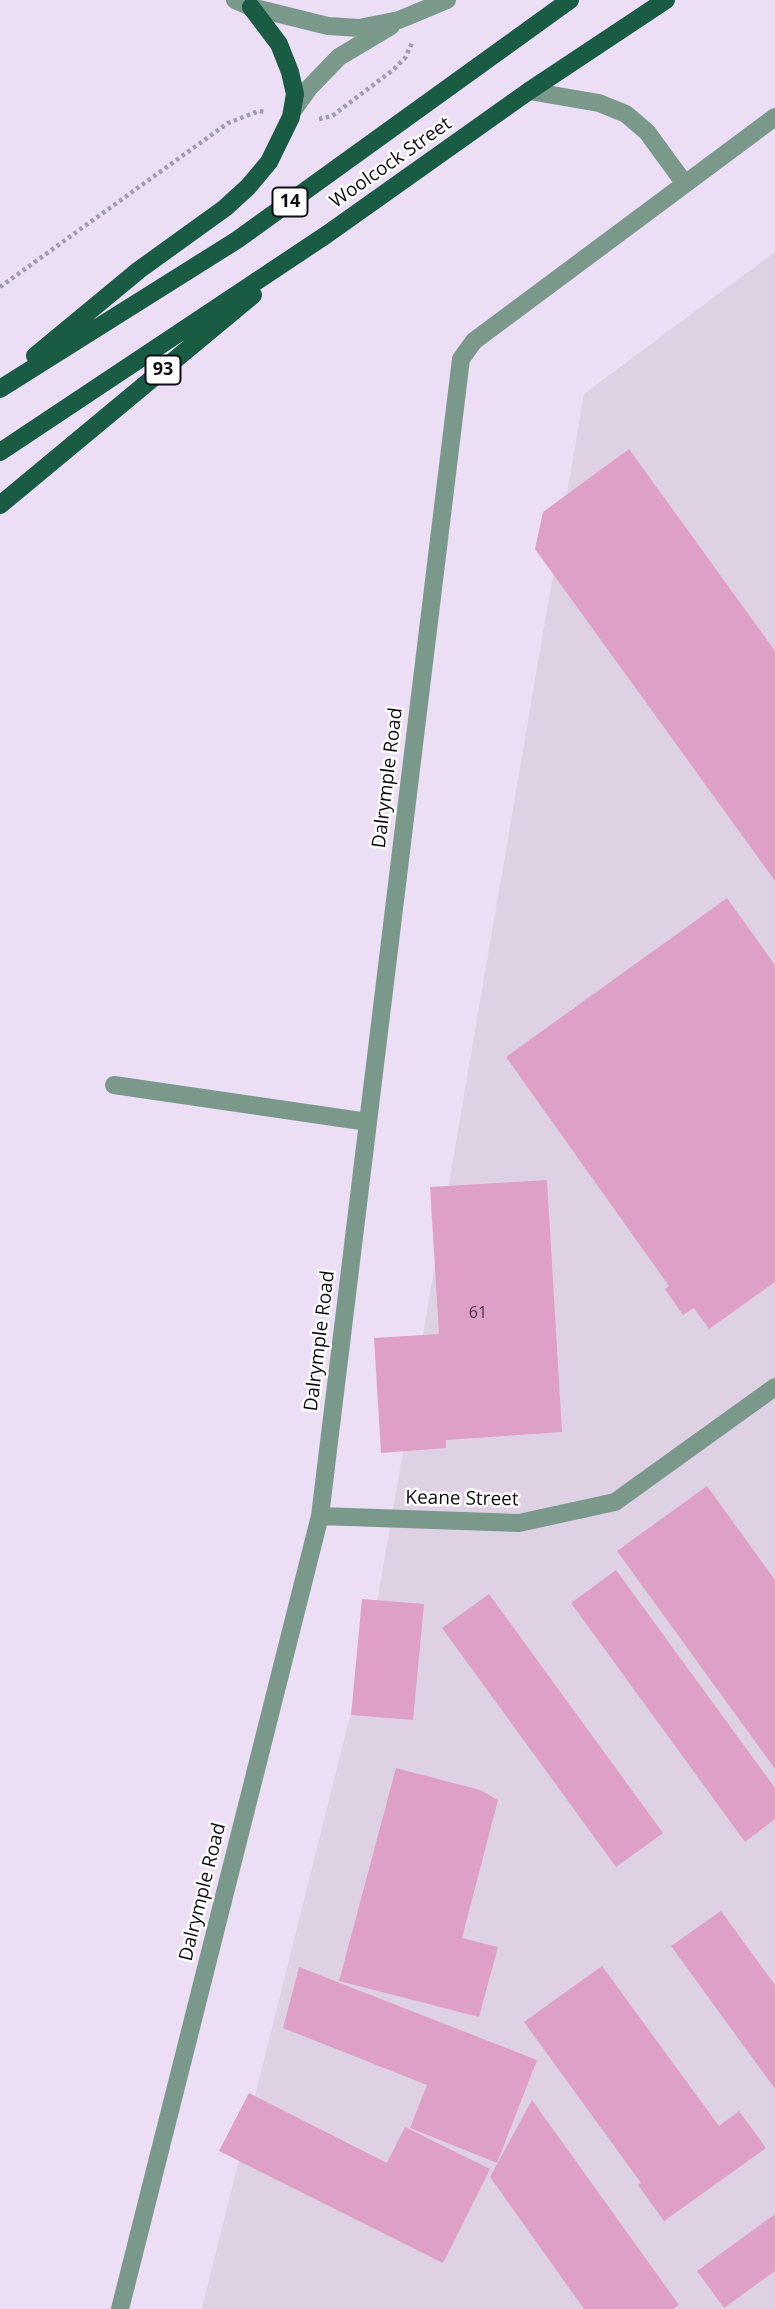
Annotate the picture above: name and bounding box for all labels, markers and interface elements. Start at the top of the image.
street label: Woolcock Street [326,113,456,213]
road number: 14 [272,188,308,216]
road number: 93 [146,356,180,384]
street label: Dalrymple Road [368,706,408,850]
street label: Dalrymple Road [300,1269,340,1413]
house number: 61 [469,1303,487,1323]
street label: Keane Street [405,1487,519,1511]
street label: Dalrymple Road [175,1821,231,1963]

